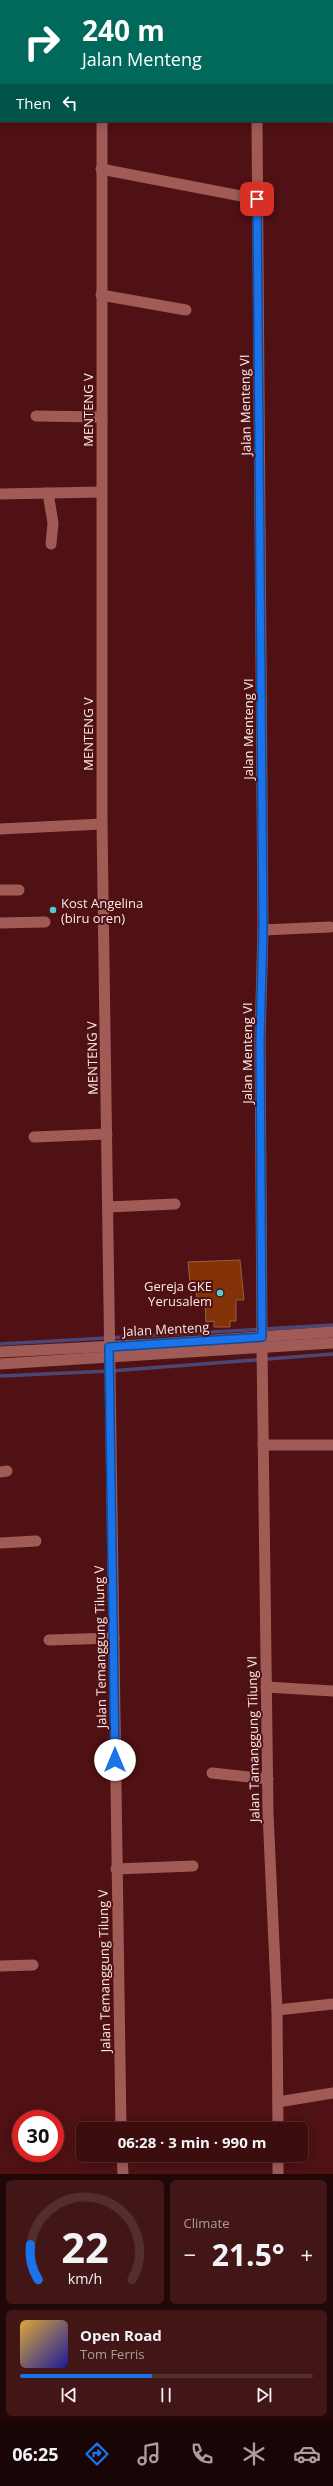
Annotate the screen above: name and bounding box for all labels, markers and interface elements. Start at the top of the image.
text: 240 m [82,11,165,49]
icon: right [16,16,68,68]
text: Jalan Menteng [82,47,202,71]
icon: left [59,92,81,114]
text: Then [16,93,51,113]
pin [240,182,274,216]
icon: arrive [246,188,268,210]
street label: Jalan Menteng VI [235,354,255,458]
street label: MENTENG V [79,373,97,447]
street label: Jalan Menteng VI [239,678,257,782]
street label: MENTENG V [79,697,97,771]
place label: Kost Angelina (biru oren) [61,894,143,927]
marker: Kost Angelina (biru oren) [48,905,58,915]
street label: Jalan Menteng VI [238,1002,256,1106]
street label: MENTENG V [82,1021,102,1095]
place label: Gereja GKE Yerusalem [144,1277,212,1310]
marker: Gereja GKE Yerusalem [215,1288,225,1298]
street label: Jalan Menteng [120,1318,210,1340]
street label: Jalan Temanggung Tilung V [90,1565,110,1730]
street label: Jalan Tamanggung Tilung VI [243,1656,263,1824]
position arrow [94,1739,136,1781]
street label: Jalan Temanggung Tilung V [94,1889,114,2054]
speed limit sign: 30 [12,2110,64,2162]
text: 06:28 · 3 min · 990 m [118,2132,266,2152]
text: Climate [184,2214,229,2232]
text: 22 [61,2219,109,2275]
text: 21.5° [212,2234,285,2275]
text: − [184,2239,196,2269]
text: + [300,2239,313,2269]
text: km/h [67,2269,102,2288]
text: Open Road [80,2325,162,2345]
text: Tom Ferris [80,2345,145,2363]
icon: previous [58,2384,80,2406]
icon: pause [155,2384,177,2406]
icon: next [253,2384,275,2406]
icon: directions [83,2440,111,2468]
icon: music [135,2440,163,2468]
icon: phone [188,2440,216,2468]
icon: climate [240,2440,268,2468]
icon: car [293,2440,321,2468]
text: 06:25 [12,2442,59,2466]

